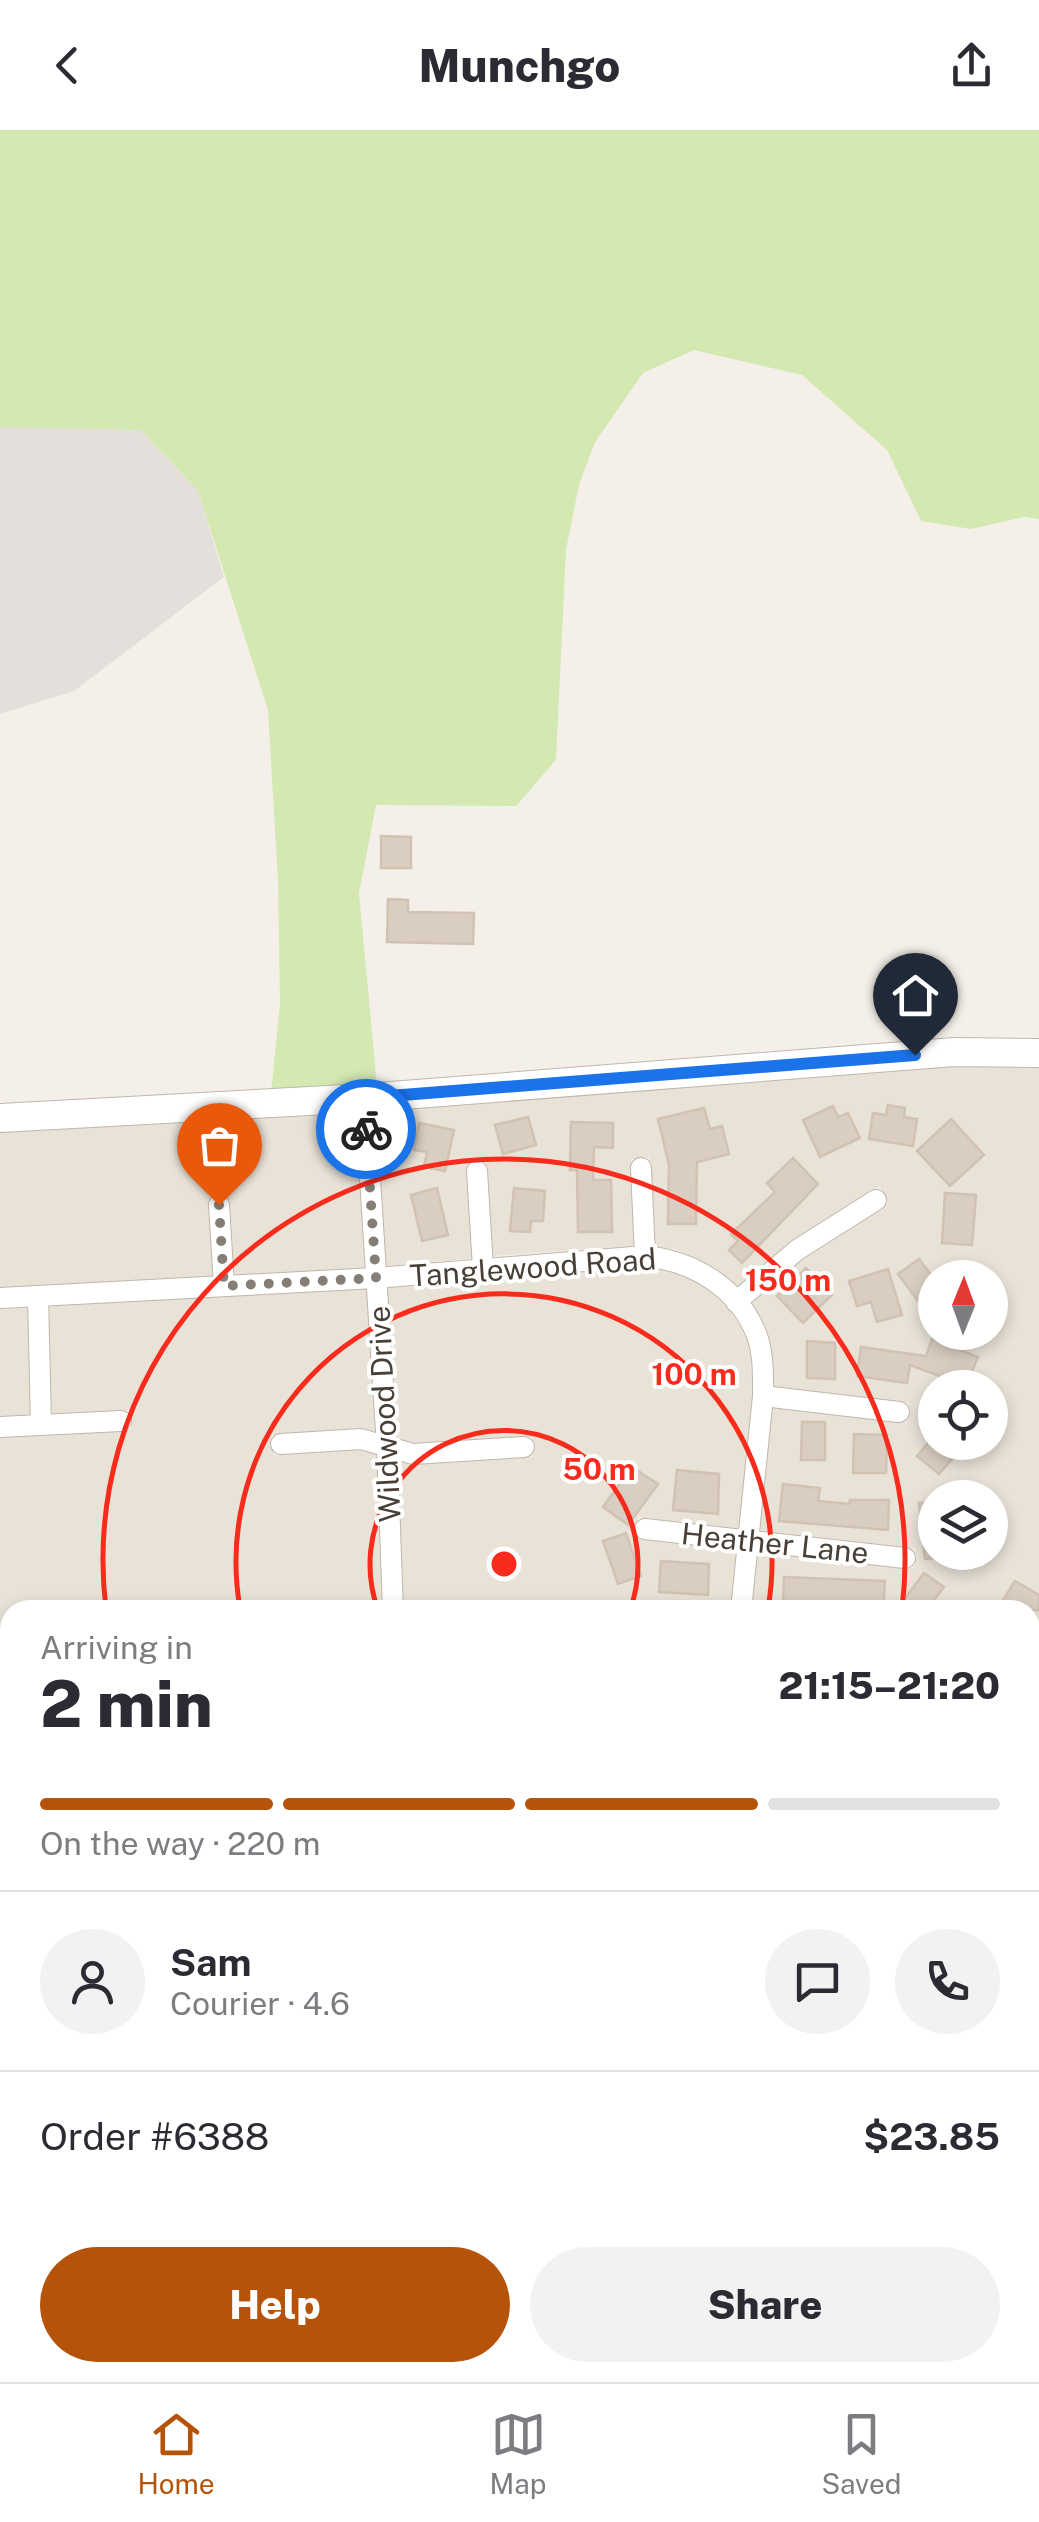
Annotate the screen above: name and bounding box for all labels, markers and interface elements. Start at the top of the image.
icon: back [40,38,95,93]
icon: share [944,38,999,93]
text: Munchgo [419,39,620,92]
pin [873,953,958,1056]
icon: home [888,968,943,1023]
courier [316,1079,416,1179]
icon: bike [339,1102,394,1157]
pin [177,1103,262,1206]
icon: bag [192,1118,247,1173]
street label: Tanglewood Road [409,1240,657,1294]
north arrow [918,1260,1008,1350]
map controls [918,1260,1008,1570]
text: 150 m [745,1262,831,1298]
street label: Wildwood Drive [360,1305,408,1523]
text: 100 m [651,1356,737,1392]
button: locate [918,1370,1008,1460]
text: 50 m [562,1451,636,1487]
button: layers [918,1480,1008,1570]
street label: Heather Lane [680,1515,870,1571]
centre of rings [486,1546,522,1582]
text: Arriving in [40,1629,193,1666]
text: 21:15–21:20 [778,1663,1000,1708]
text: 2 min [40,1665,213,1742]
text: On the way · 220 m [40,1825,321,1862]
button: person [40,1929,145,2034]
button: chat [765,1929,870,2034]
button: phone [895,1929,1000,2034]
text: Sam [170,1940,252,1985]
text: Courier · 4.6 [170,1985,350,2022]
text: Order #6388 [40,2114,269,2159]
text: $23.85 [863,2114,1000,2159]
button: Help [40,2247,510,2362]
button: Share [530,2247,1000,2362]
tab: Home [137,2407,215,2500]
tab: Map [490,2407,546,2500]
tab: Saved [821,2407,902,2500]

